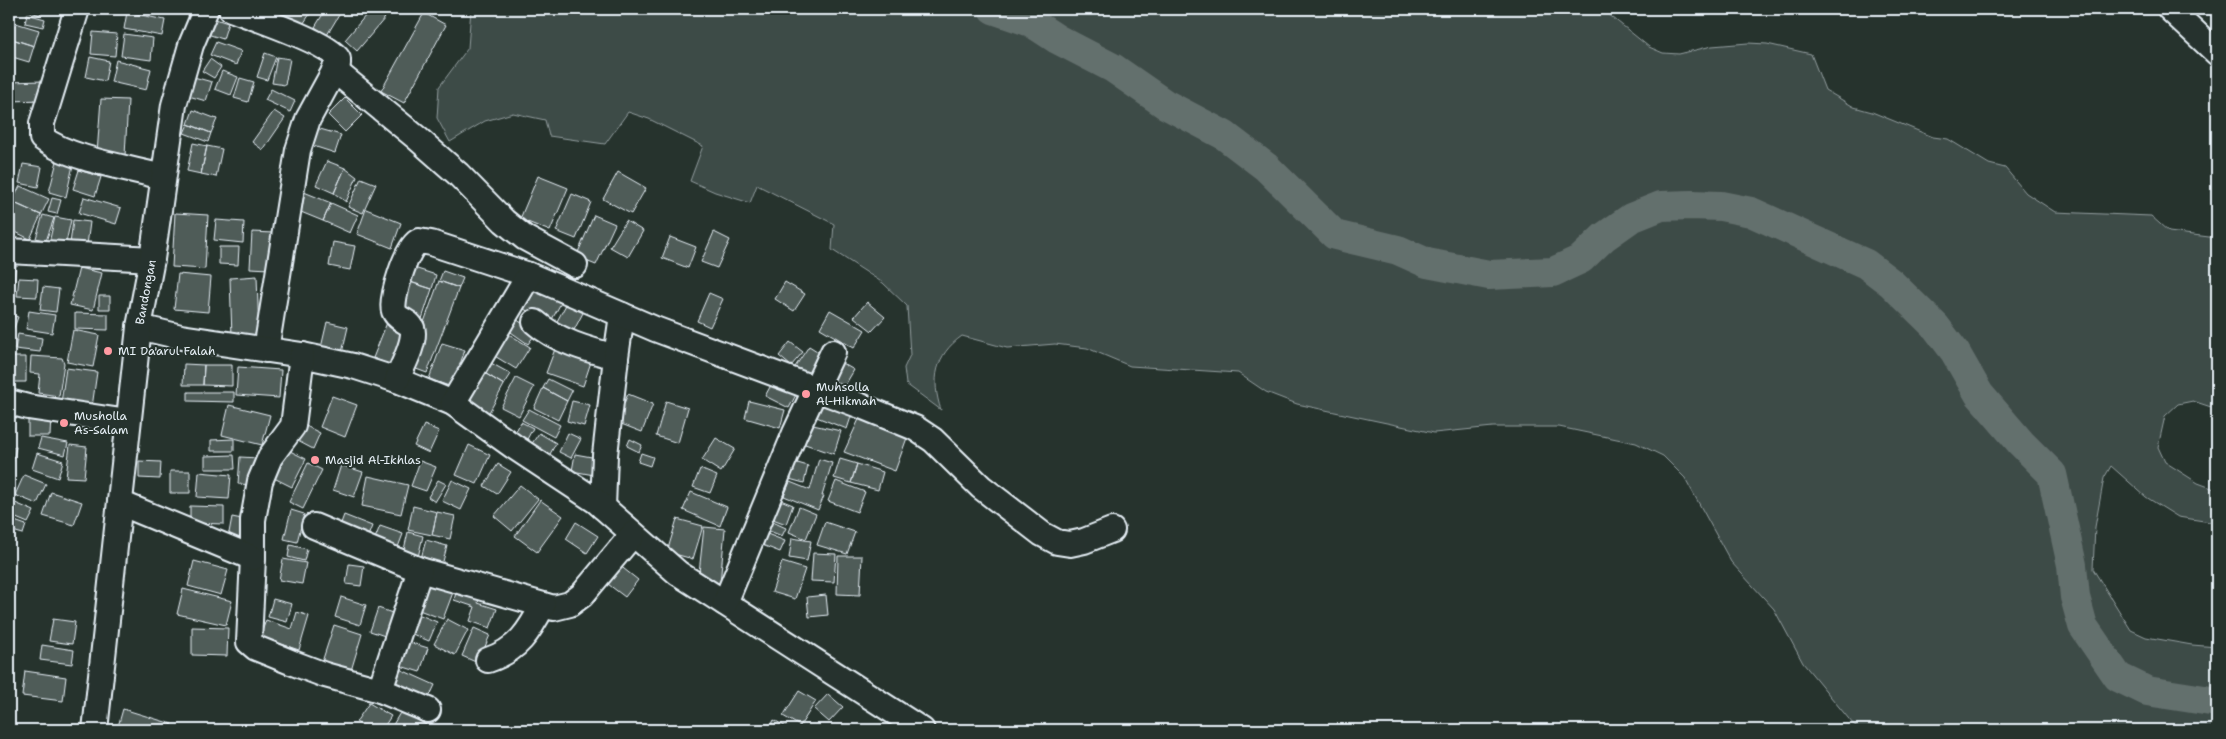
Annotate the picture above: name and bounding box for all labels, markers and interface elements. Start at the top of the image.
street label: Bandongan [132,258,160,326]
place label: MI Da'arul Falah [118,343,216,359]
marker: MI Da'arul Falah [102,345,114,357]
place label: Muhsolla Al-Hikmah [816,379,877,409]
marker: Muhsolla Al-Hikmah [800,388,812,400]
place label: Musholla As-Salam [74,408,128,438]
marker: Musholla As-Salam [58,417,70,429]
place label: Masjid Al-Ikhlas [325,452,421,468]
marker: Masjid Al-Ikhlas [309,454,321,466]

